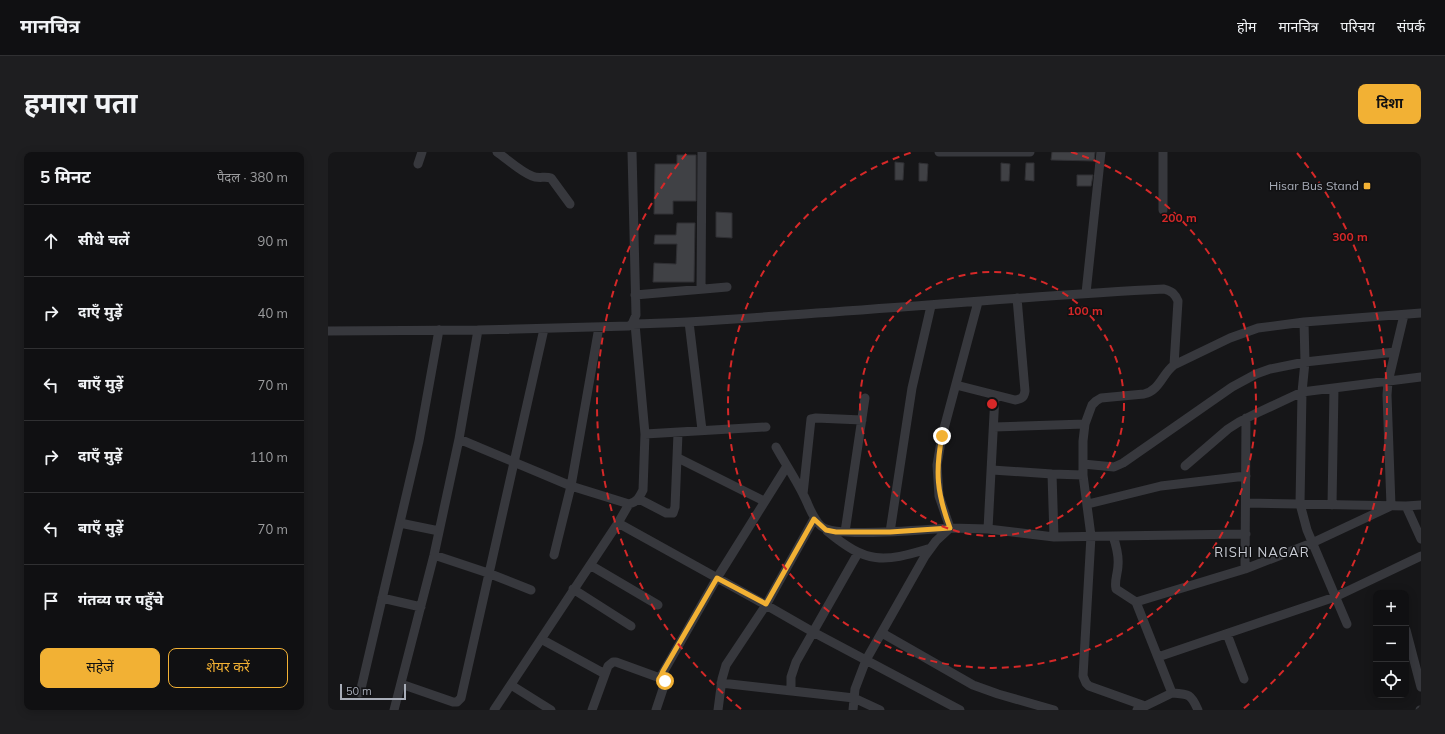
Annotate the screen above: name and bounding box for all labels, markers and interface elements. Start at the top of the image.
text: मानचित्र [20,14,80,38]
text: होम [1237,18,1256,36]
text: मानचित्र [1278,18,1319,36]
text: परिचय [1341,18,1375,36]
text: संपर्क [1397,18,1425,36]
button: दिशा [1358,84,1421,124]
text: हमारा पता [24,85,137,120]
text: 5 मिनट [40,166,91,187]
text: पैदल · 380 m [217,169,288,185]
place label: Hisar Bus Stand [1269,178,1359,193]
marker: Hisar Bus Stand [1362,181,1372,191]
text: 200 m [1161,210,1197,225]
text: 300 m [1332,229,1368,244]
icon: ahead [40,230,62,252]
text: सीधे चलें [78,230,129,249]
text: 90 m [258,233,288,249]
icon: right [40,302,62,324]
text: दाएँ मुड़ें [78,302,122,321]
text: 100 m [1067,303,1103,318]
text: 40 m [258,305,288,321]
icon: left [40,374,62,396]
text: बाएँ मुड़ें [78,374,123,393]
text: 70 m [258,377,288,393]
centre of rings [985,397,999,411]
route end [933,427,951,445]
icon: right [40,446,62,468]
text: दाएँ मुड़ें [78,446,122,465]
text: 110 m [250,449,288,465]
icon: left [40,518,62,540]
text: बाएँ मुड़ें [78,518,123,537]
text: 70 m [258,521,288,537]
district label: RISHI NAGAR [1214,544,1310,560]
icon: arrive [40,590,62,612]
text: गंतव्य पर पहुँचे [78,590,163,609]
map controls [1373,590,1409,698]
button: + [1373,590,1409,626]
button: − [1373,626,1409,662]
button: सहेजें [40,648,160,688]
button: शेयर करें [168,648,288,688]
button: locate [1373,662,1409,698]
route start [656,672,674,690]
scale bar [340,682,406,701]
text: 50 m [346,684,372,698]

